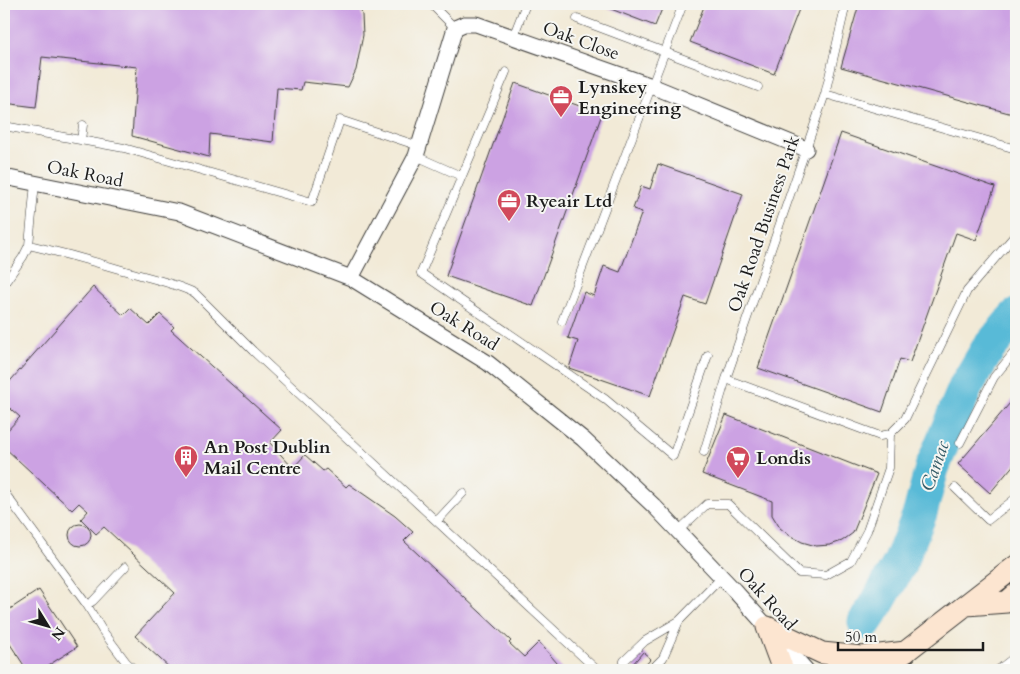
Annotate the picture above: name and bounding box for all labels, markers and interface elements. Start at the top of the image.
street label: Oak Close [539,16,623,66]
place label: Lynskey Engineering [578,75,681,121]
office icon: Lynskey Engineering [548,84,574,118]
street label: Oak Road Business Park [722,132,806,316]
street label: Oak Road [45,154,126,194]
office icon: Ryeair Ltd [496,188,522,222]
place label: Ryeair Ltd [526,189,613,214]
street label: Oak Road [425,295,504,357]
place label: An Post Dublin Mail Centre [204,435,331,481]
water label: Camac [914,437,956,495]
building icon: An Post Dublin Mail Centre [173,444,199,478]
supermarket icon: Londis [725,445,751,479]
place label: Londis [756,446,811,471]
street label: Oak Road [732,562,802,636]
north arrow [22,602,72,652]
scale bar [838,619,982,651]
text: N [47,623,69,644]
text: 50 m [845,627,877,647]

